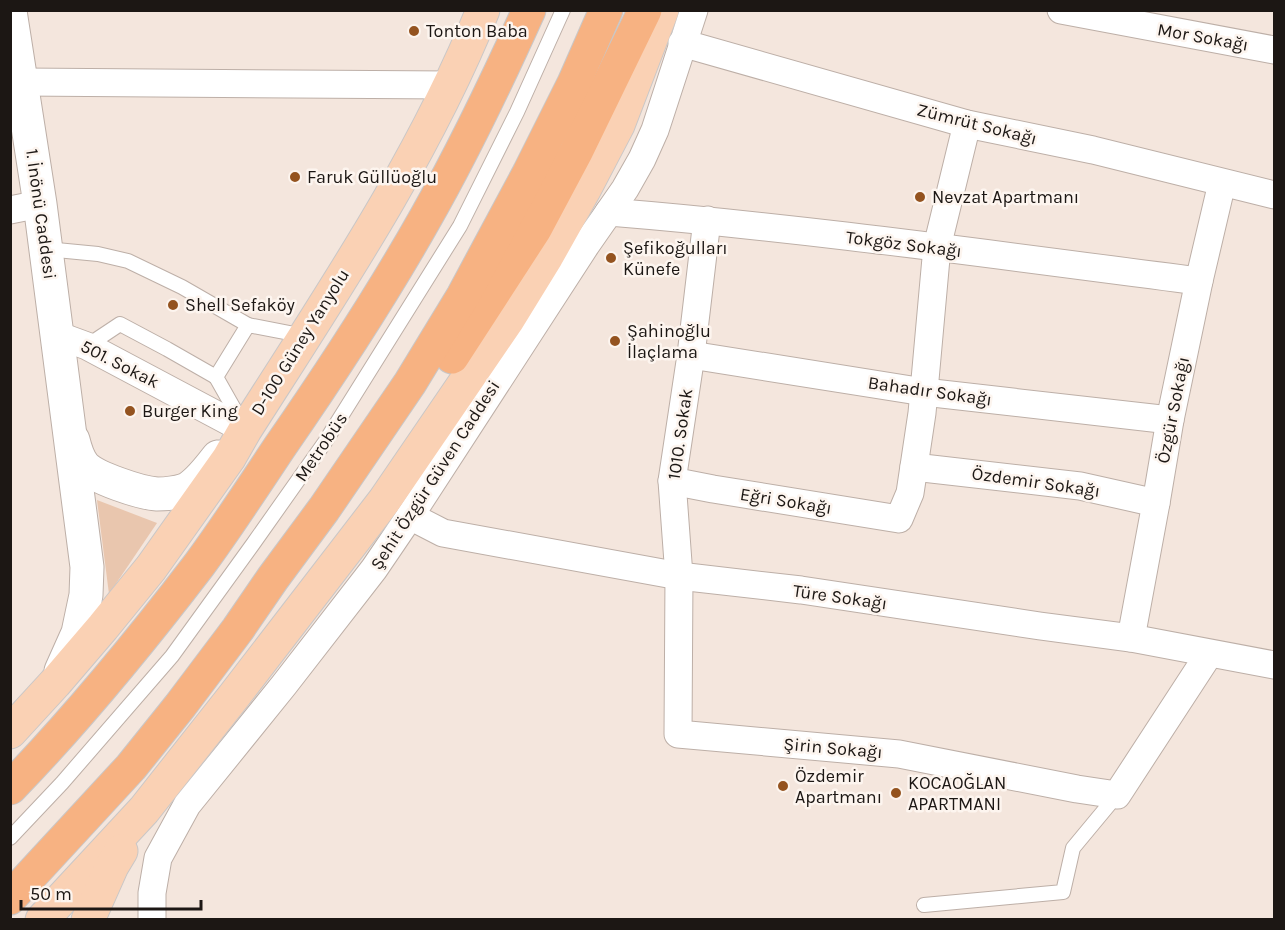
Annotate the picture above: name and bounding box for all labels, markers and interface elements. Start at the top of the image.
street label: Mor Sokağı [1156,18,1250,56]
place label: Tonton Baba [426,20,528,42]
marker: Tonton Baba [407,24,421,38]
street label: Zümrüt Sokağı [915,98,1039,150]
street label: 1. İnönü Caddesi [21,147,61,281]
place label: Faruk Güllüoğlu [307,166,437,188]
marker: Faruk Güllüoğlu [288,170,302,184]
place label: Nevzat Apartmanı [932,186,1079,208]
marker: Nevzat Apartmanı [913,190,927,204]
street label: Tokgöz Sokağı [845,226,963,262]
place label: Şefikoğulları Künefe [623,237,728,280]
marker: Şefikoğulları Künefe [604,251,618,265]
street label: D-100 Güney Yanyolu [246,265,354,419]
place label: Shell Sefaköy [185,294,296,316]
marker: Shell Sefaköy [166,298,180,312]
place label: Şahinoğlu İlaçlama [627,320,711,363]
marker: Şahinoğlu İlaçlama [608,334,622,348]
street label: 501. Sokak [77,335,163,393]
street label: Özgür Sokağı [1152,355,1194,465]
street label: Bahadır Sokağı [867,371,993,411]
street label: Şehit Özgür Güven Caddesi [365,376,505,574]
street label: 1010. Sokak [663,387,697,481]
place label: Burger King [142,400,238,422]
marker: Burger King [123,404,137,418]
street label: Metrobüs [290,408,352,486]
street label: Özdemir Sokağı [970,462,1102,502]
street label: Eğri Sokağı [738,483,834,519]
street label: Türe Sokağı [791,579,889,615]
street label: Şirin Sokağı [782,733,884,763]
place label: Özdemir Apartmanı [795,765,882,808]
place label: KOCAOĞLAN APARTMANI [908,772,1006,815]
marker: Özdemir Apartmanı [776,779,790,793]
marker: KOCAOĞLAN APARTMANI [889,786,903,800]
scale bar [21,873,201,911]
text: 50 m [30,883,72,905]

